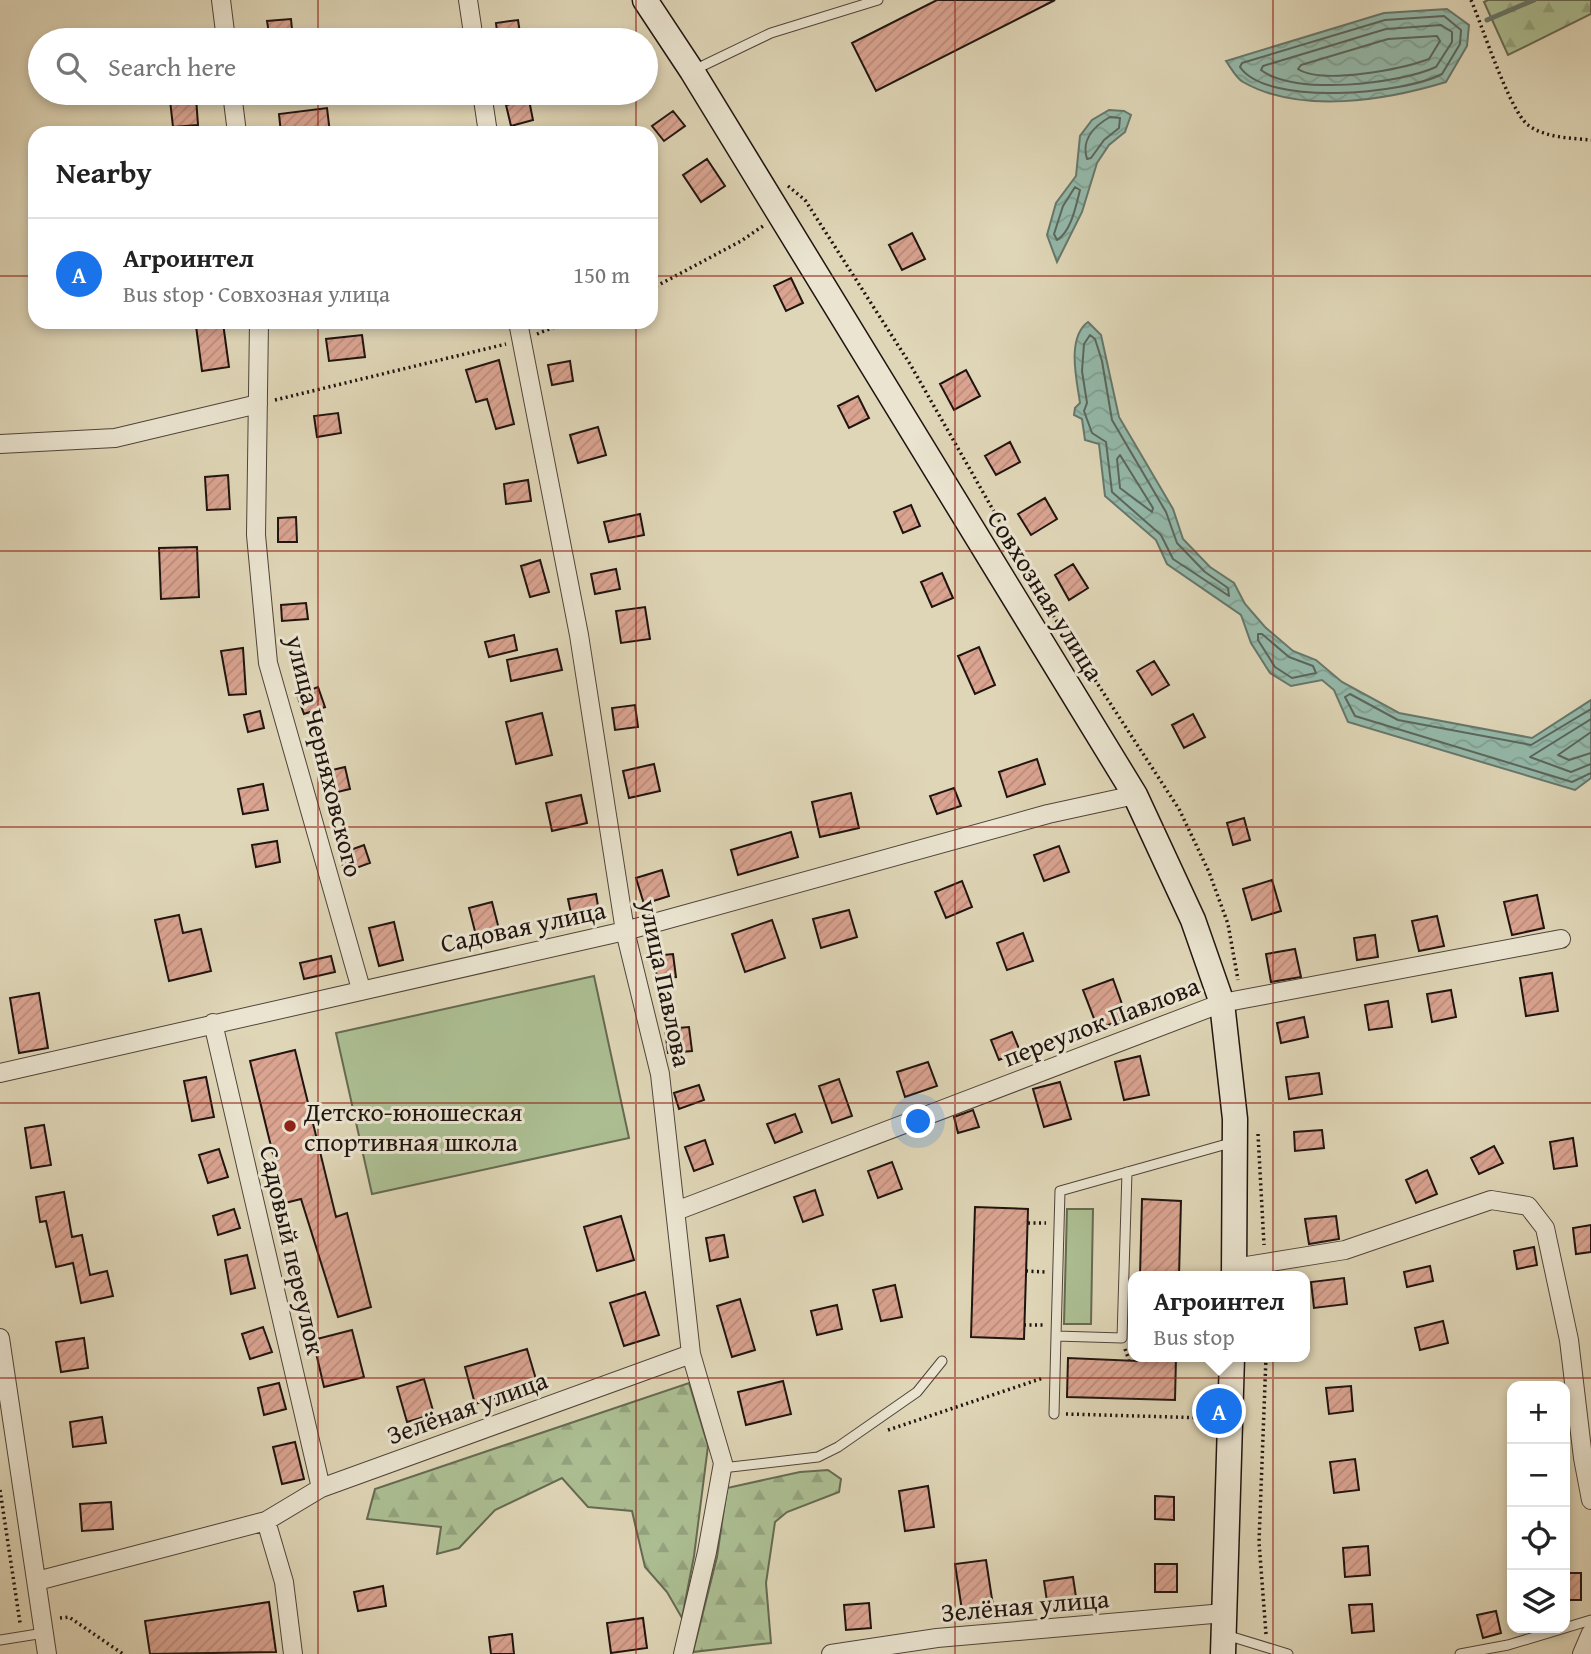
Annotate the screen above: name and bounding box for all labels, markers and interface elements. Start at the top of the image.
search box [28,28,658,105]
text: Search here [108,47,236,86]
icon: search [52,48,90,86]
text: Nearby [56,150,152,194]
text: Агроинтел [123,238,254,277]
text: A [72,258,86,291]
text: 150 m [573,258,630,291]
text: Bus stop · Совхозная улица [123,277,390,310]
street label: Совхозная улица [978,502,1114,688]
street label: улица Черняховского [276,630,374,881]
street label: Садовая улица [437,889,610,963]
street label: улица Павлова [629,895,703,1071]
street label: переулок Павлова [997,965,1206,1076]
place label: Детско-юношеская спортивная школа [303,1092,522,1161]
your location [901,1104,935,1138]
marker: Детско-юношеская спортивная школа [282,1118,298,1134]
street label: Садовый переулок [250,1142,336,1359]
popup [1128,1271,1310,1362]
text: Агроинтел [1153,1281,1285,1320]
text: Bus stop [1153,1320,1235,1353]
street label: Зелёная улица [381,1360,554,1454]
map controls [1507,1381,1570,1633]
button: + [1507,1381,1570,1444]
pin: A [1196,1385,1242,1437]
button: − [1507,1444,1570,1507]
button: locate [1507,1507,1570,1570]
button: layers [1507,1570,1570,1633]
street label: Зелёная улица [939,1578,1111,1632]

